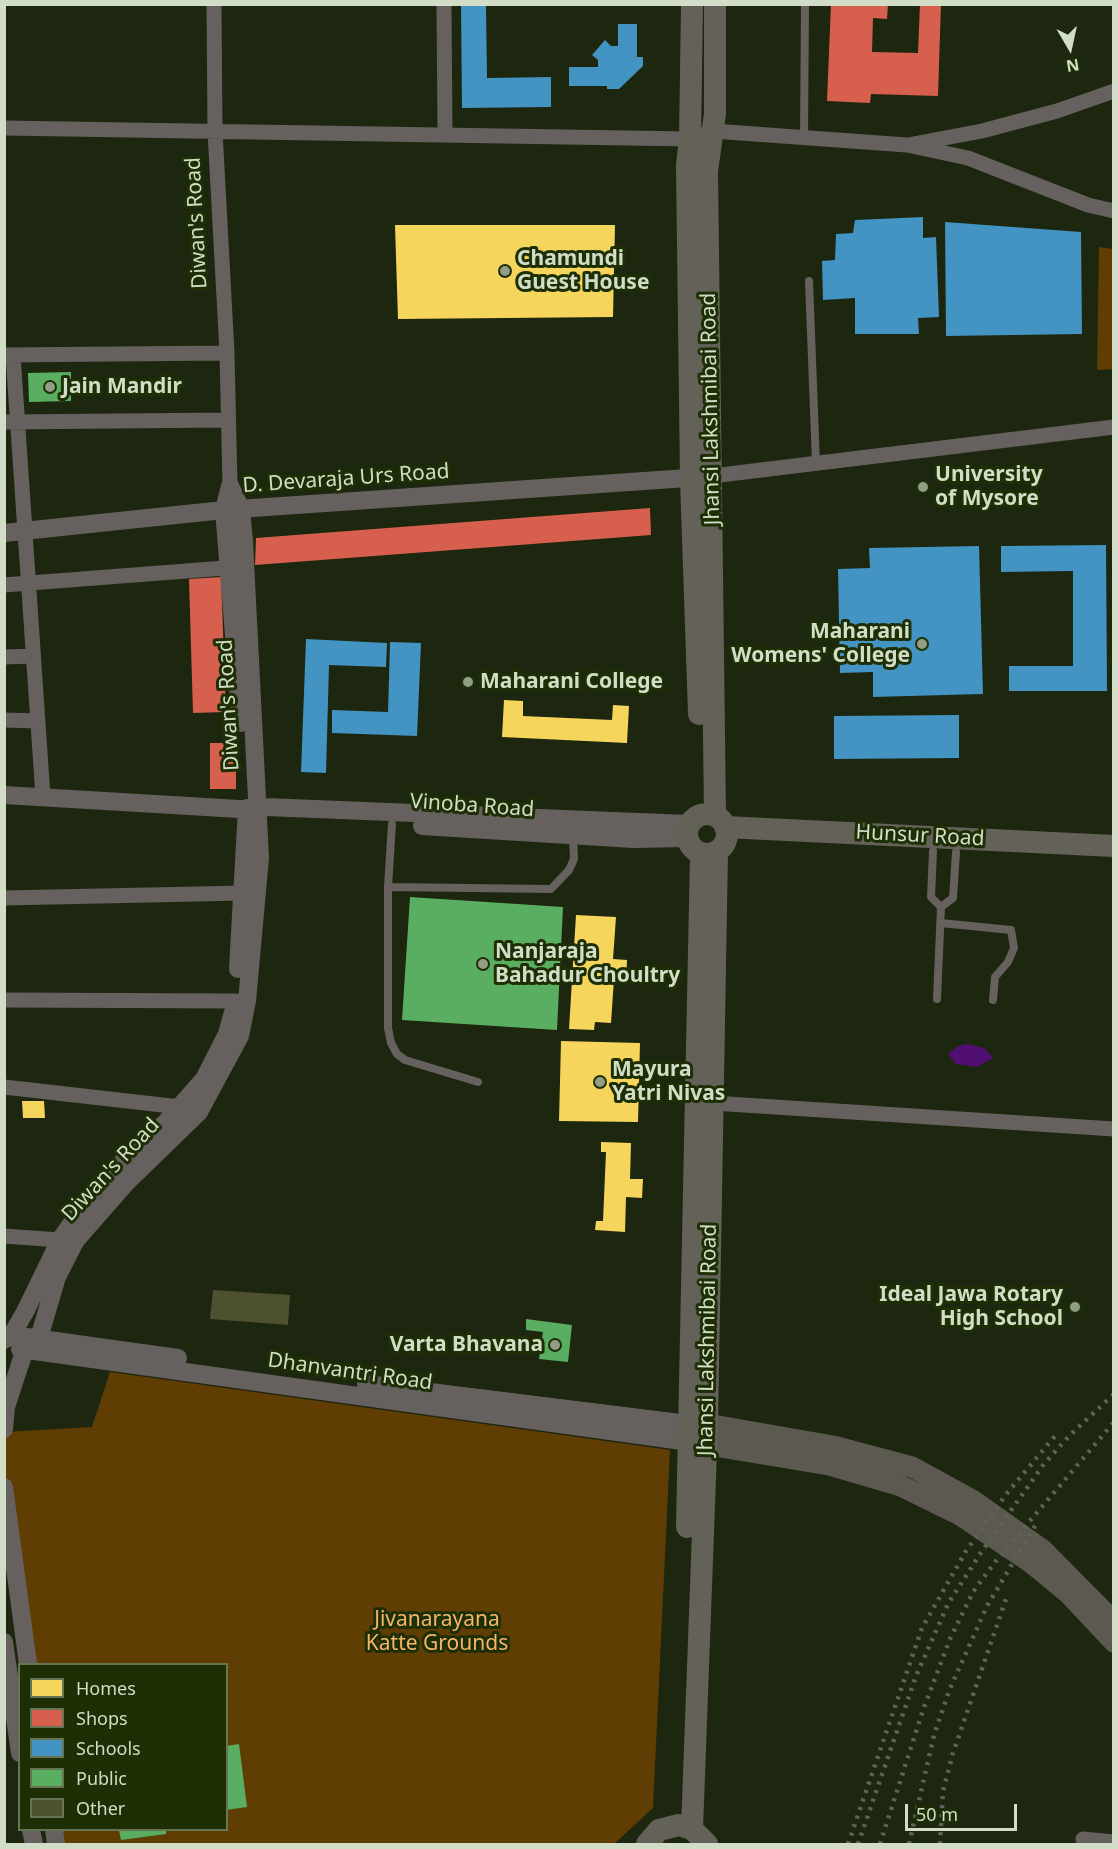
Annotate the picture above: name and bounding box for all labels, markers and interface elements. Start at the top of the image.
north arrow [1040,18,1100,78]
text: N [1065,54,1081,78]
street label: Diwan's Road [181,156,213,290]
place label: Chamundi Guest House [517,246,649,296]
marker: Chamundi Guest House [498,264,512,278]
street label: Jhansi Lakshmibai Road [696,293,726,525]
place label: Jain Mandir [62,374,182,400]
marker: Jain Mandir [43,380,57,394]
street label: D. Devaraja Urs Road [242,459,450,499]
place label: University of Mysore [935,462,1043,512]
marker: University of Mysore [916,480,930,494]
place label: Maharani Womens' College [731,619,910,669]
marker: Maharani Womens' College [915,637,929,651]
street label: Diwan's Road [213,638,245,772]
place label: Maharani College [480,669,663,695]
marker: Maharani College [461,675,475,689]
street label: Vinoba Road [409,789,535,823]
street label: Hunsur Road [855,820,985,852]
place label: Nanjaraja Bahadur Choultry [495,939,680,989]
marker: Nanjaraja Bahadur Choultry [476,957,490,971]
place label: Mayura Yatri Nivas [612,1057,725,1107]
marker: Mayura Yatri Nivas [593,1075,607,1089]
street label: Diwan's Road [57,1113,165,1227]
street label: Jhansi Lakshmibai Road [693,1224,723,1456]
place label: Ideal Jawa Rotary High School [879,1282,1063,1332]
marker: Ideal Jawa Rotary High School [1068,1300,1082,1314]
place label: Varta Bhavana [390,1332,543,1358]
marker: Varta Bhavana [548,1338,562,1352]
street label: Dhanvantri Road [266,1348,434,1396]
park label: Jivanarayana Katte Grounds [366,1607,508,1657]
legend [18,1663,228,1831]
text: Homes [76,1676,136,1700]
text: Shops [76,1706,128,1730]
text: Schools [76,1736,141,1760]
text: Public [76,1766,127,1790]
scale bar [908,1792,1020,1830]
text: Other [76,1796,125,1820]
text: 50 m [916,1802,958,1826]

